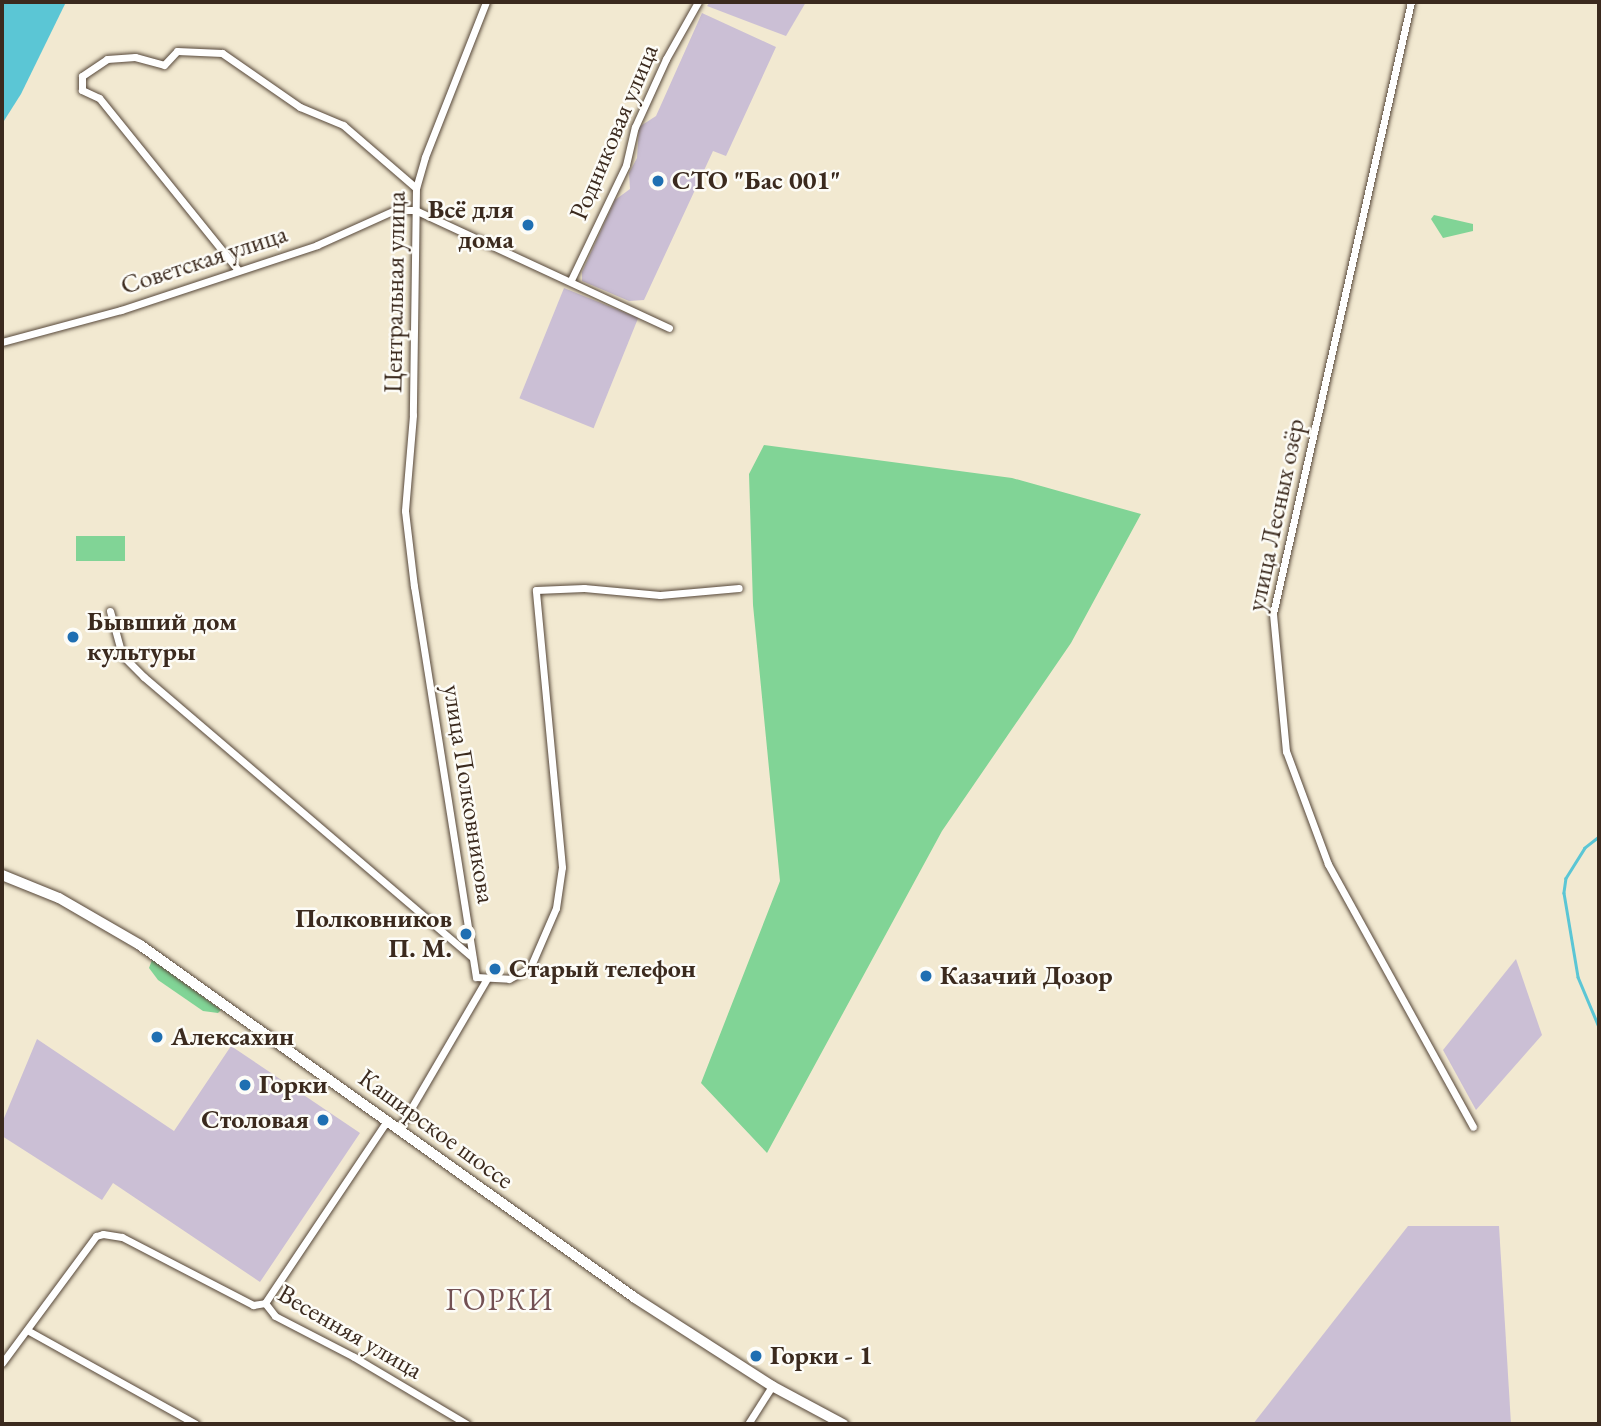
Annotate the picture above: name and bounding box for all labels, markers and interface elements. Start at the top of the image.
street label: Родниковая улица [563,39,665,225]
place label: СТО "Бас 001" [672,165,841,197]
marker: СТО "Бас 001" [650,173,666,189]
street label: Центральная улица [378,191,412,393]
place label: Всё для дома [428,194,514,256]
marker: Всё для дома [520,217,536,233]
street label: Советская улица [117,218,291,302]
street label: улица Лесных озёр [1240,416,1312,614]
place label: Бывший дом культуры [87,606,237,668]
marker: Бывший дом культуры [65,629,81,645]
street label: улица Полковникова [436,682,502,906]
place label: Полковников П. М. [295,903,452,964]
marker: Полковников П. М. [458,926,474,942]
place label: Старый телефон [509,953,696,985]
place label: Казачий Дозор [940,960,1113,992]
marker: Старый телефон [487,961,503,977]
marker: Казачий Дозор [918,968,934,984]
place label: Алексахин [171,1021,294,1053]
marker: Алексахин [149,1029,165,1045]
street label: Каширское шоссе [352,1062,520,1196]
place label: Горки [259,1069,327,1101]
marker: Горки [237,1077,253,1093]
place label: Столовая [201,1104,309,1136]
marker: Столовая [315,1112,331,1128]
street label: Весенняя улица [272,1278,428,1386]
district label: ГОРКИ [446,1282,554,1318]
place label: Горки - 1 [770,1340,873,1372]
marker: Горки - 1 [748,1348,764,1364]

